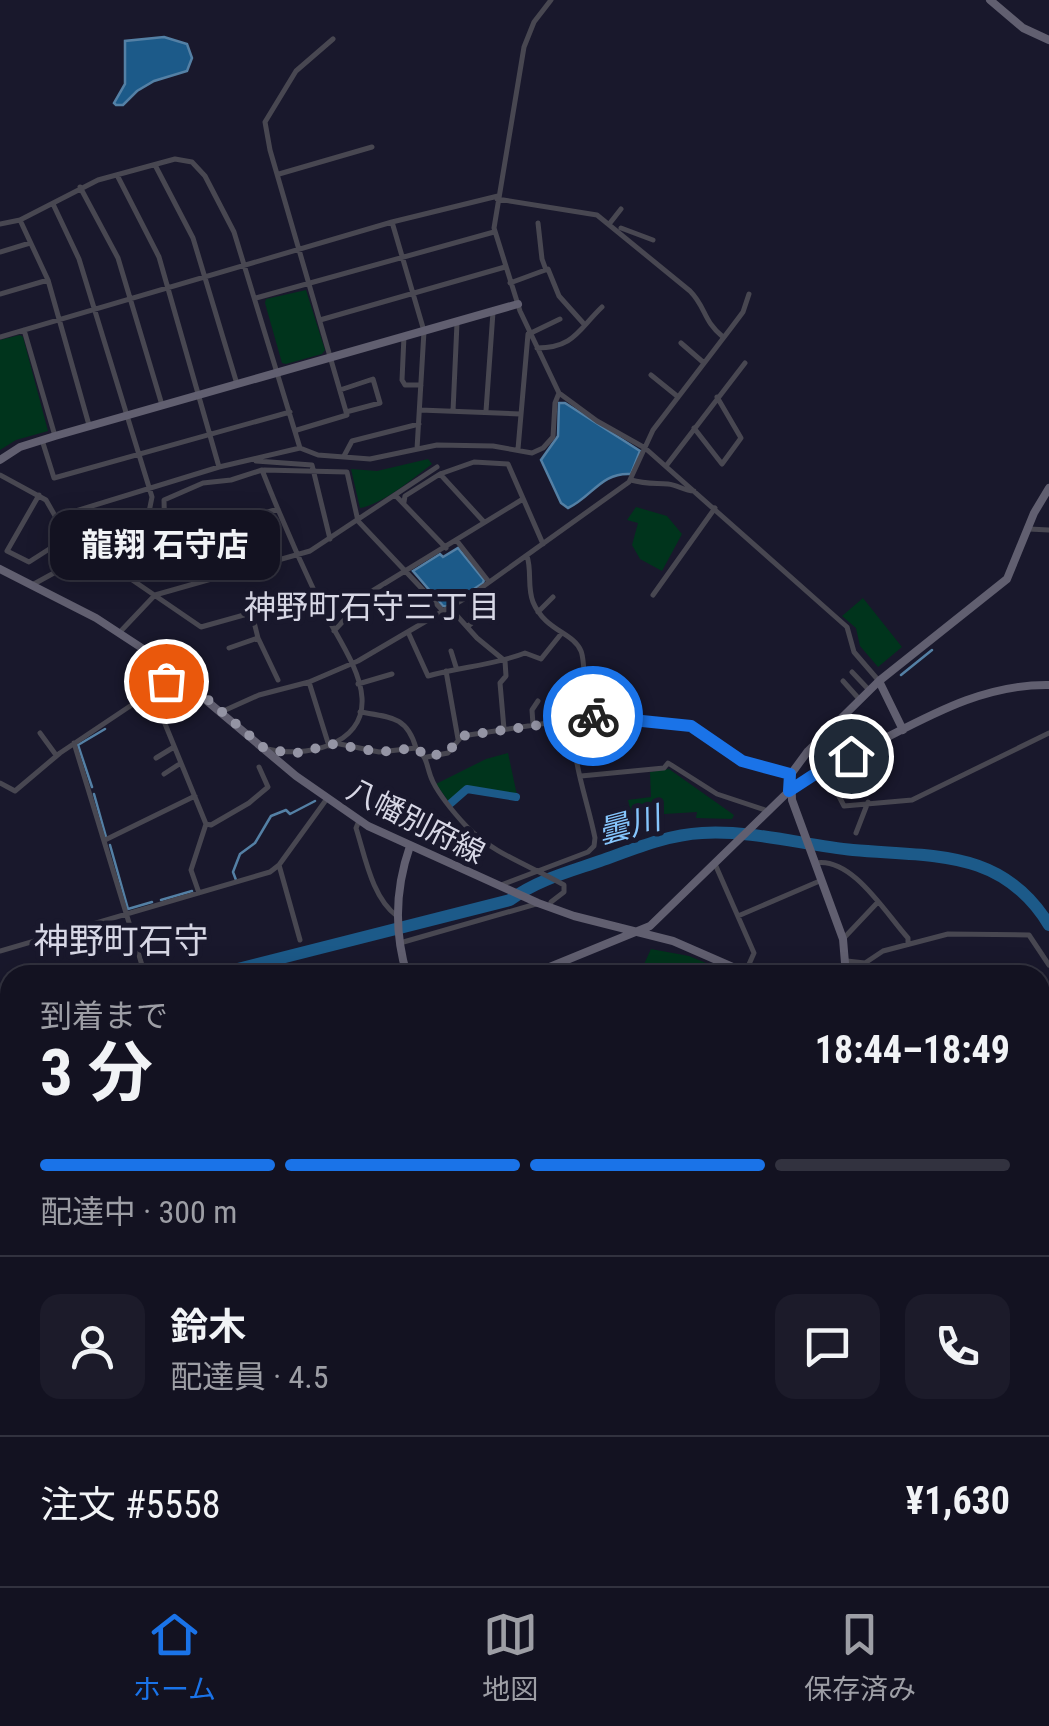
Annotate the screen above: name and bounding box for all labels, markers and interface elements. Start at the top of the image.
callout: 龍翔 石守店 [51,511,281,581]
text: 龍翔 石守店 [81,526,249,564]
district label: 神野町石守三丁目 [244,588,500,626]
pin [124,639,209,724]
icon: bag [139,654,194,709]
courier [543,666,643,766]
icon: bike [566,689,621,744]
pin [809,714,894,799]
icon: home [824,729,879,784]
street label: 八幡別府線 [341,771,491,871]
water label: 曇川 [593,798,668,852]
district label: 神野町石守 [33,921,209,962]
text: 到着まで [40,997,168,1035]
text: 18:44–18:49 [815,1028,1010,1072]
text: 3 分 [40,1035,153,1111]
text: 配達中 · 300 m [40,1193,237,1231]
button: person [40,1294,145,1399]
button: chat [775,1294,880,1399]
button: phone [905,1294,1010,1399]
text: 鈴木 [170,1305,246,1349]
text: 配達員 · 4.5 [170,1358,329,1396]
text: ¥1,630 [906,1479,1010,1523]
text: 注文 #5558 [40,1483,221,1527]
tab: ホーム [133,1607,216,1707]
tab: 地図 [482,1607,538,1707]
tab: 保存済み [804,1607,916,1707]

